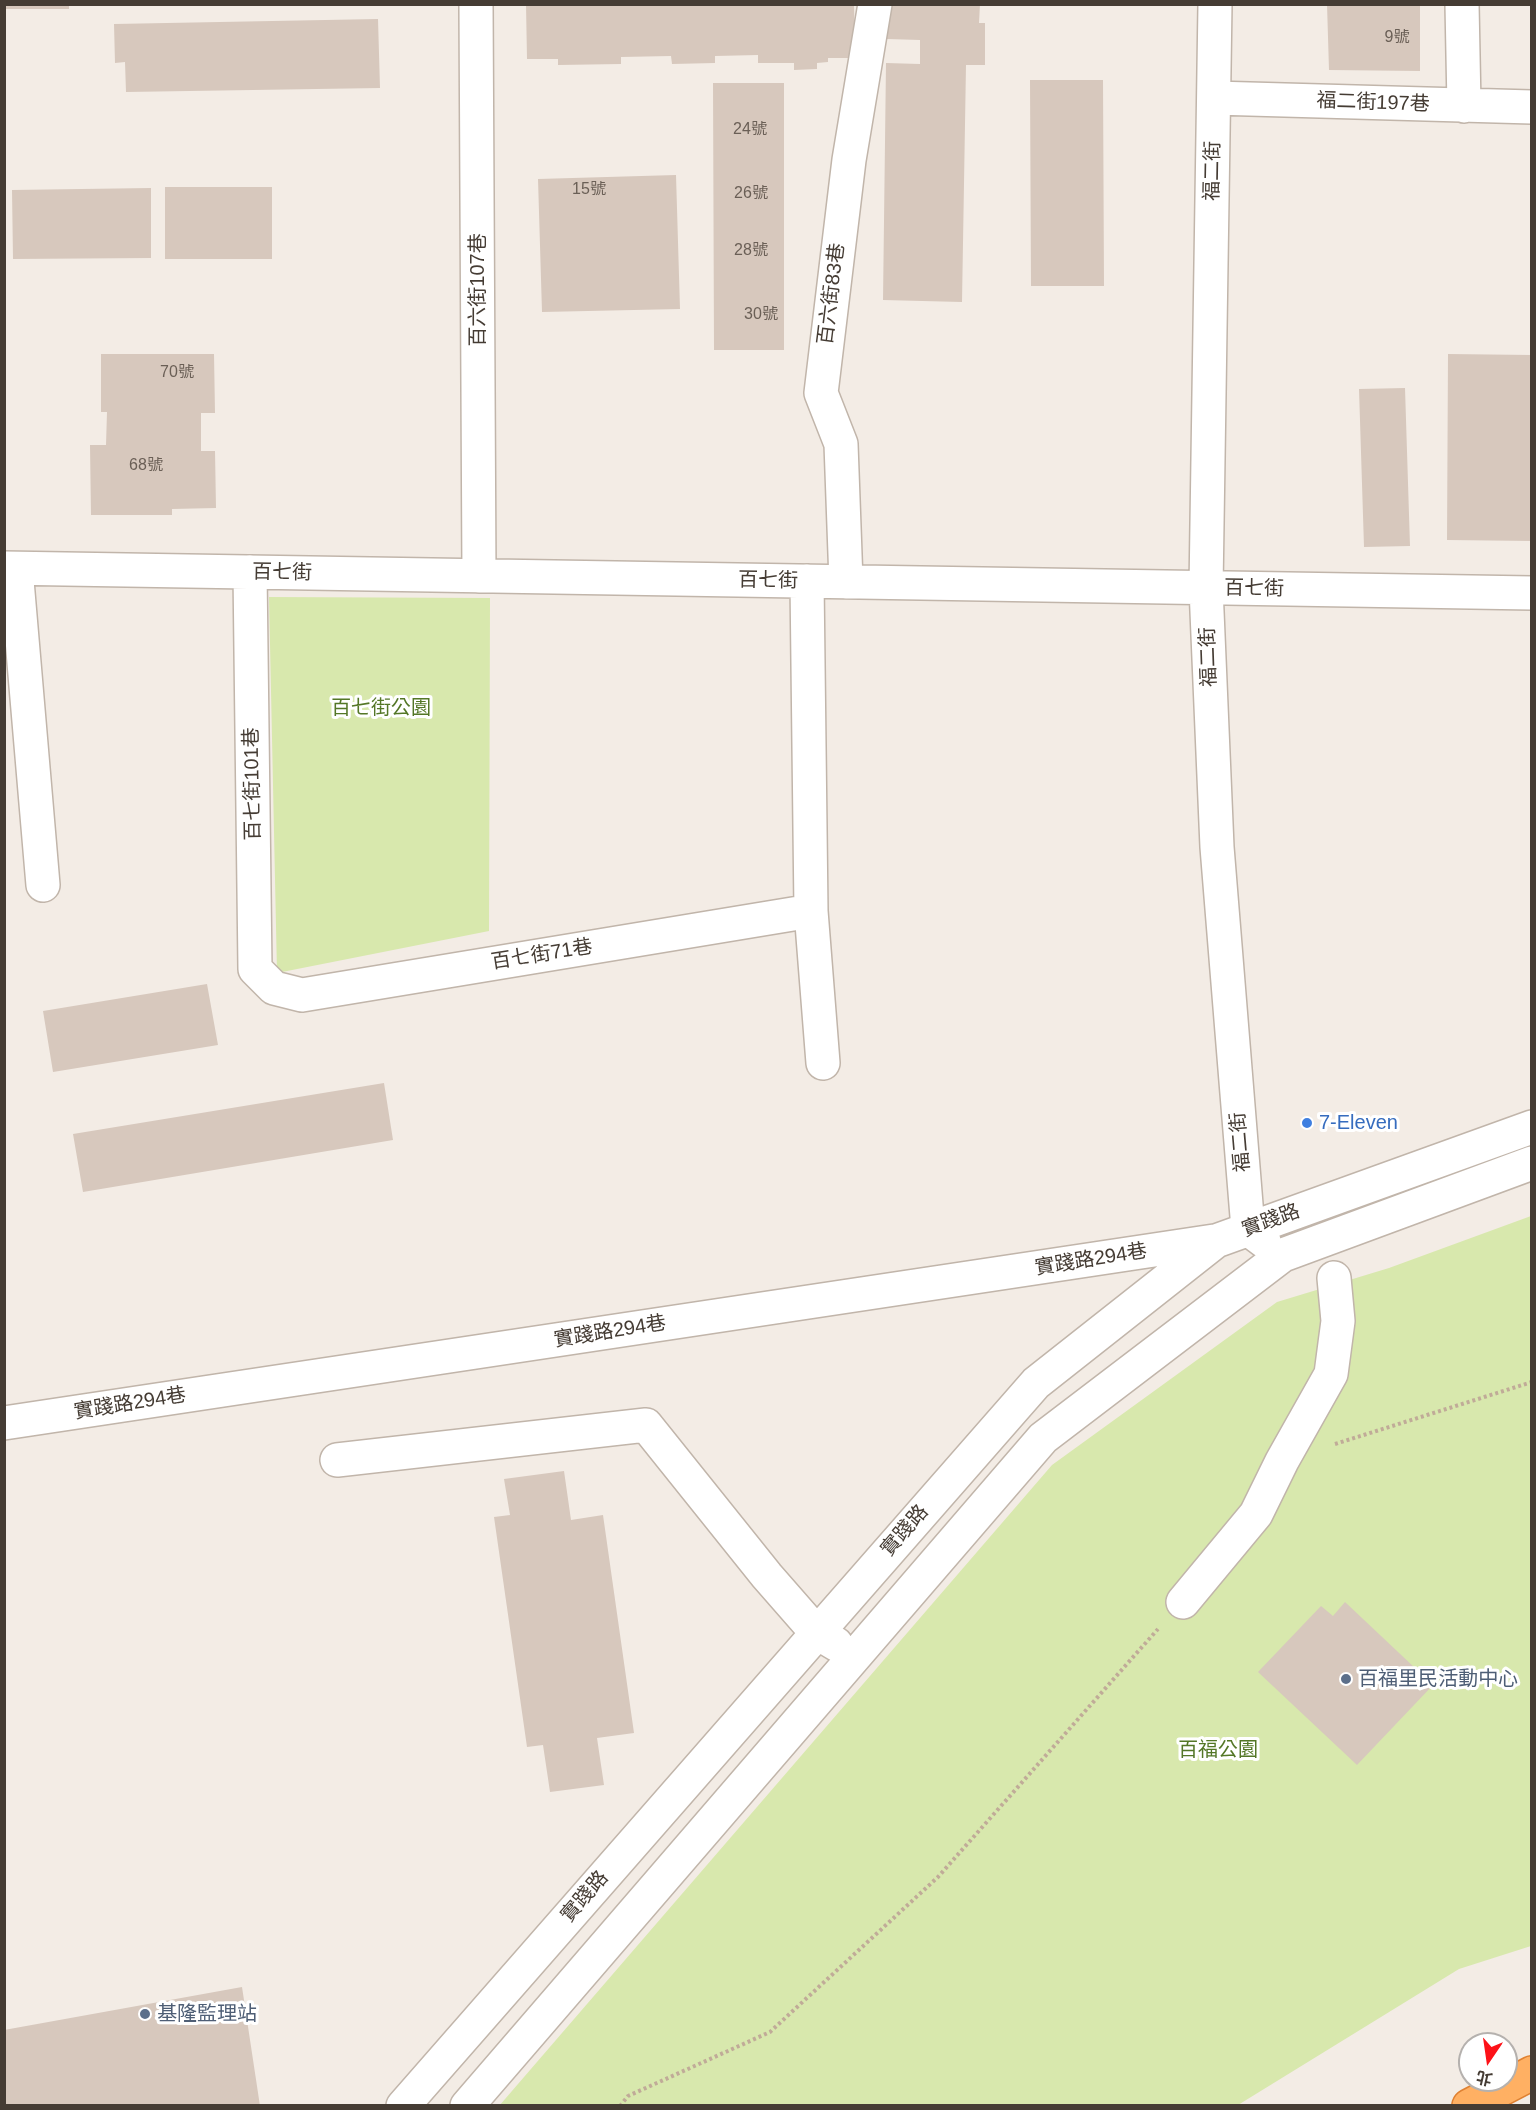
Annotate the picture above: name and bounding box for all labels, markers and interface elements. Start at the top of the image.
house number: 9號 [1385,28,1409,48]
street label: 福二街197巷 [1316,89,1430,117]
house number: 24號 [733,120,767,140]
street label: 福二街 [1200,141,1226,201]
house number: 15號 [572,180,606,200]
house number: 26號 [734,184,768,204]
street label: 百六街107巷 [466,233,490,347]
house number: 28號 [734,241,768,261]
street label: 百六街83巷 [814,242,850,346]
house number: 30號 [744,305,778,325]
house number: 70號 [160,363,194,383]
house number: 68號 [129,456,163,476]
street label: 百七街 [252,560,312,586]
street label: 百七街 [738,568,798,594]
street label: 百七街 [1224,576,1284,602]
street label: 福二街 [1196,627,1222,687]
park label: 百七街公園 [331,696,431,720]
street label: 百七街101巷 [240,727,266,841]
street label: 百七街71巷 [490,935,594,975]
street label: 福二街 [1226,1111,1256,1173]
place label: 7-Eleven [1319,1111,1398,1135]
marker: 7-Eleven [1300,1116,1314,1130]
street label: 實踐路 [1239,1199,1303,1243]
street label: 實踐路294巷 [1033,1239,1149,1281]
street label: 實踐路294巷 [552,1311,668,1353]
street label: 實踐路294巷 [72,1383,188,1425]
street label: 實踐路 [876,1500,934,1562]
place label: 百福里民活動中心 [1358,1667,1518,1691]
marker: 百福里民活動中心 [1339,1672,1353,1686]
park label: 百福公園 [1178,1738,1258,1762]
street label: 實踐路 [556,1866,614,1928]
place label: 基隆監理站 [157,2002,257,2026]
marker: 基隆監理站 [138,2007,152,2021]
north arrow [1458,2032,1518,2092]
text: 北 [1475,2068,1494,2088]

